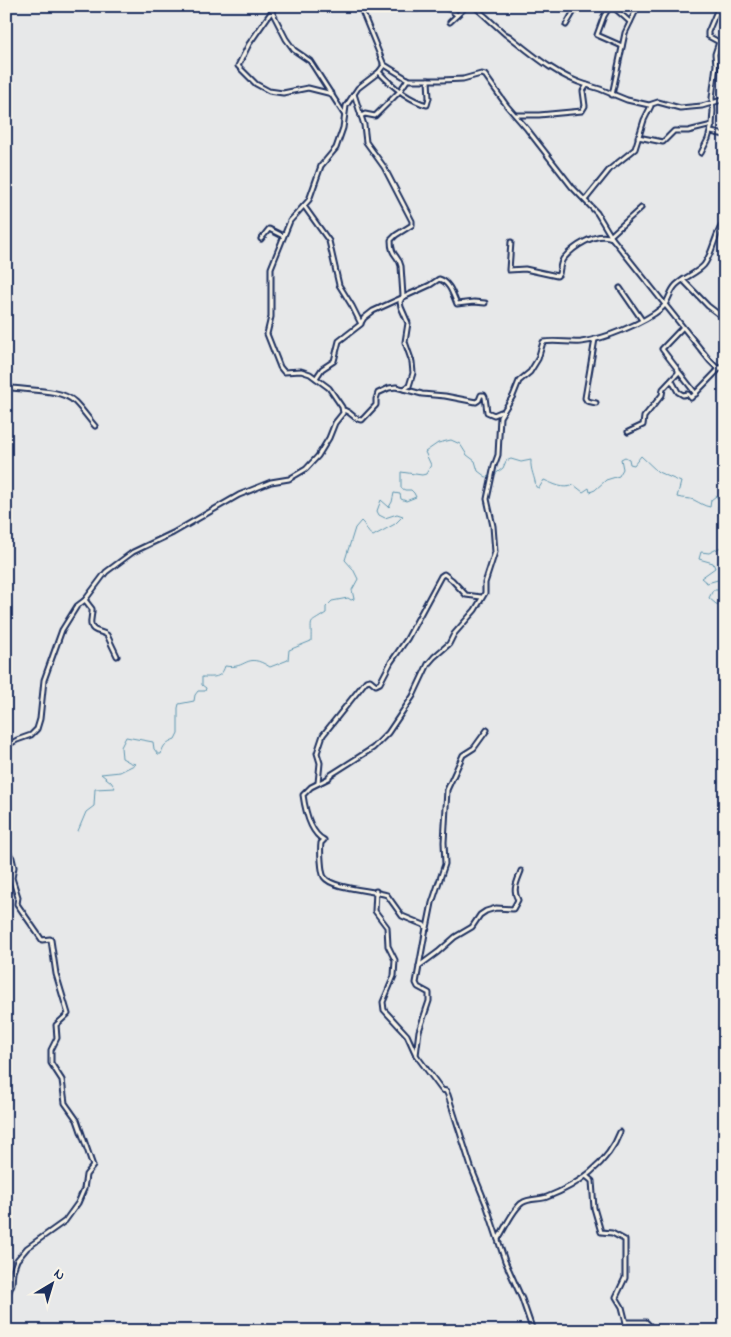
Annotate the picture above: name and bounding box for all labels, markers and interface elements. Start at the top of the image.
north arrow [28,1260,78,1310]
text: N [49,1264,69,1286]

